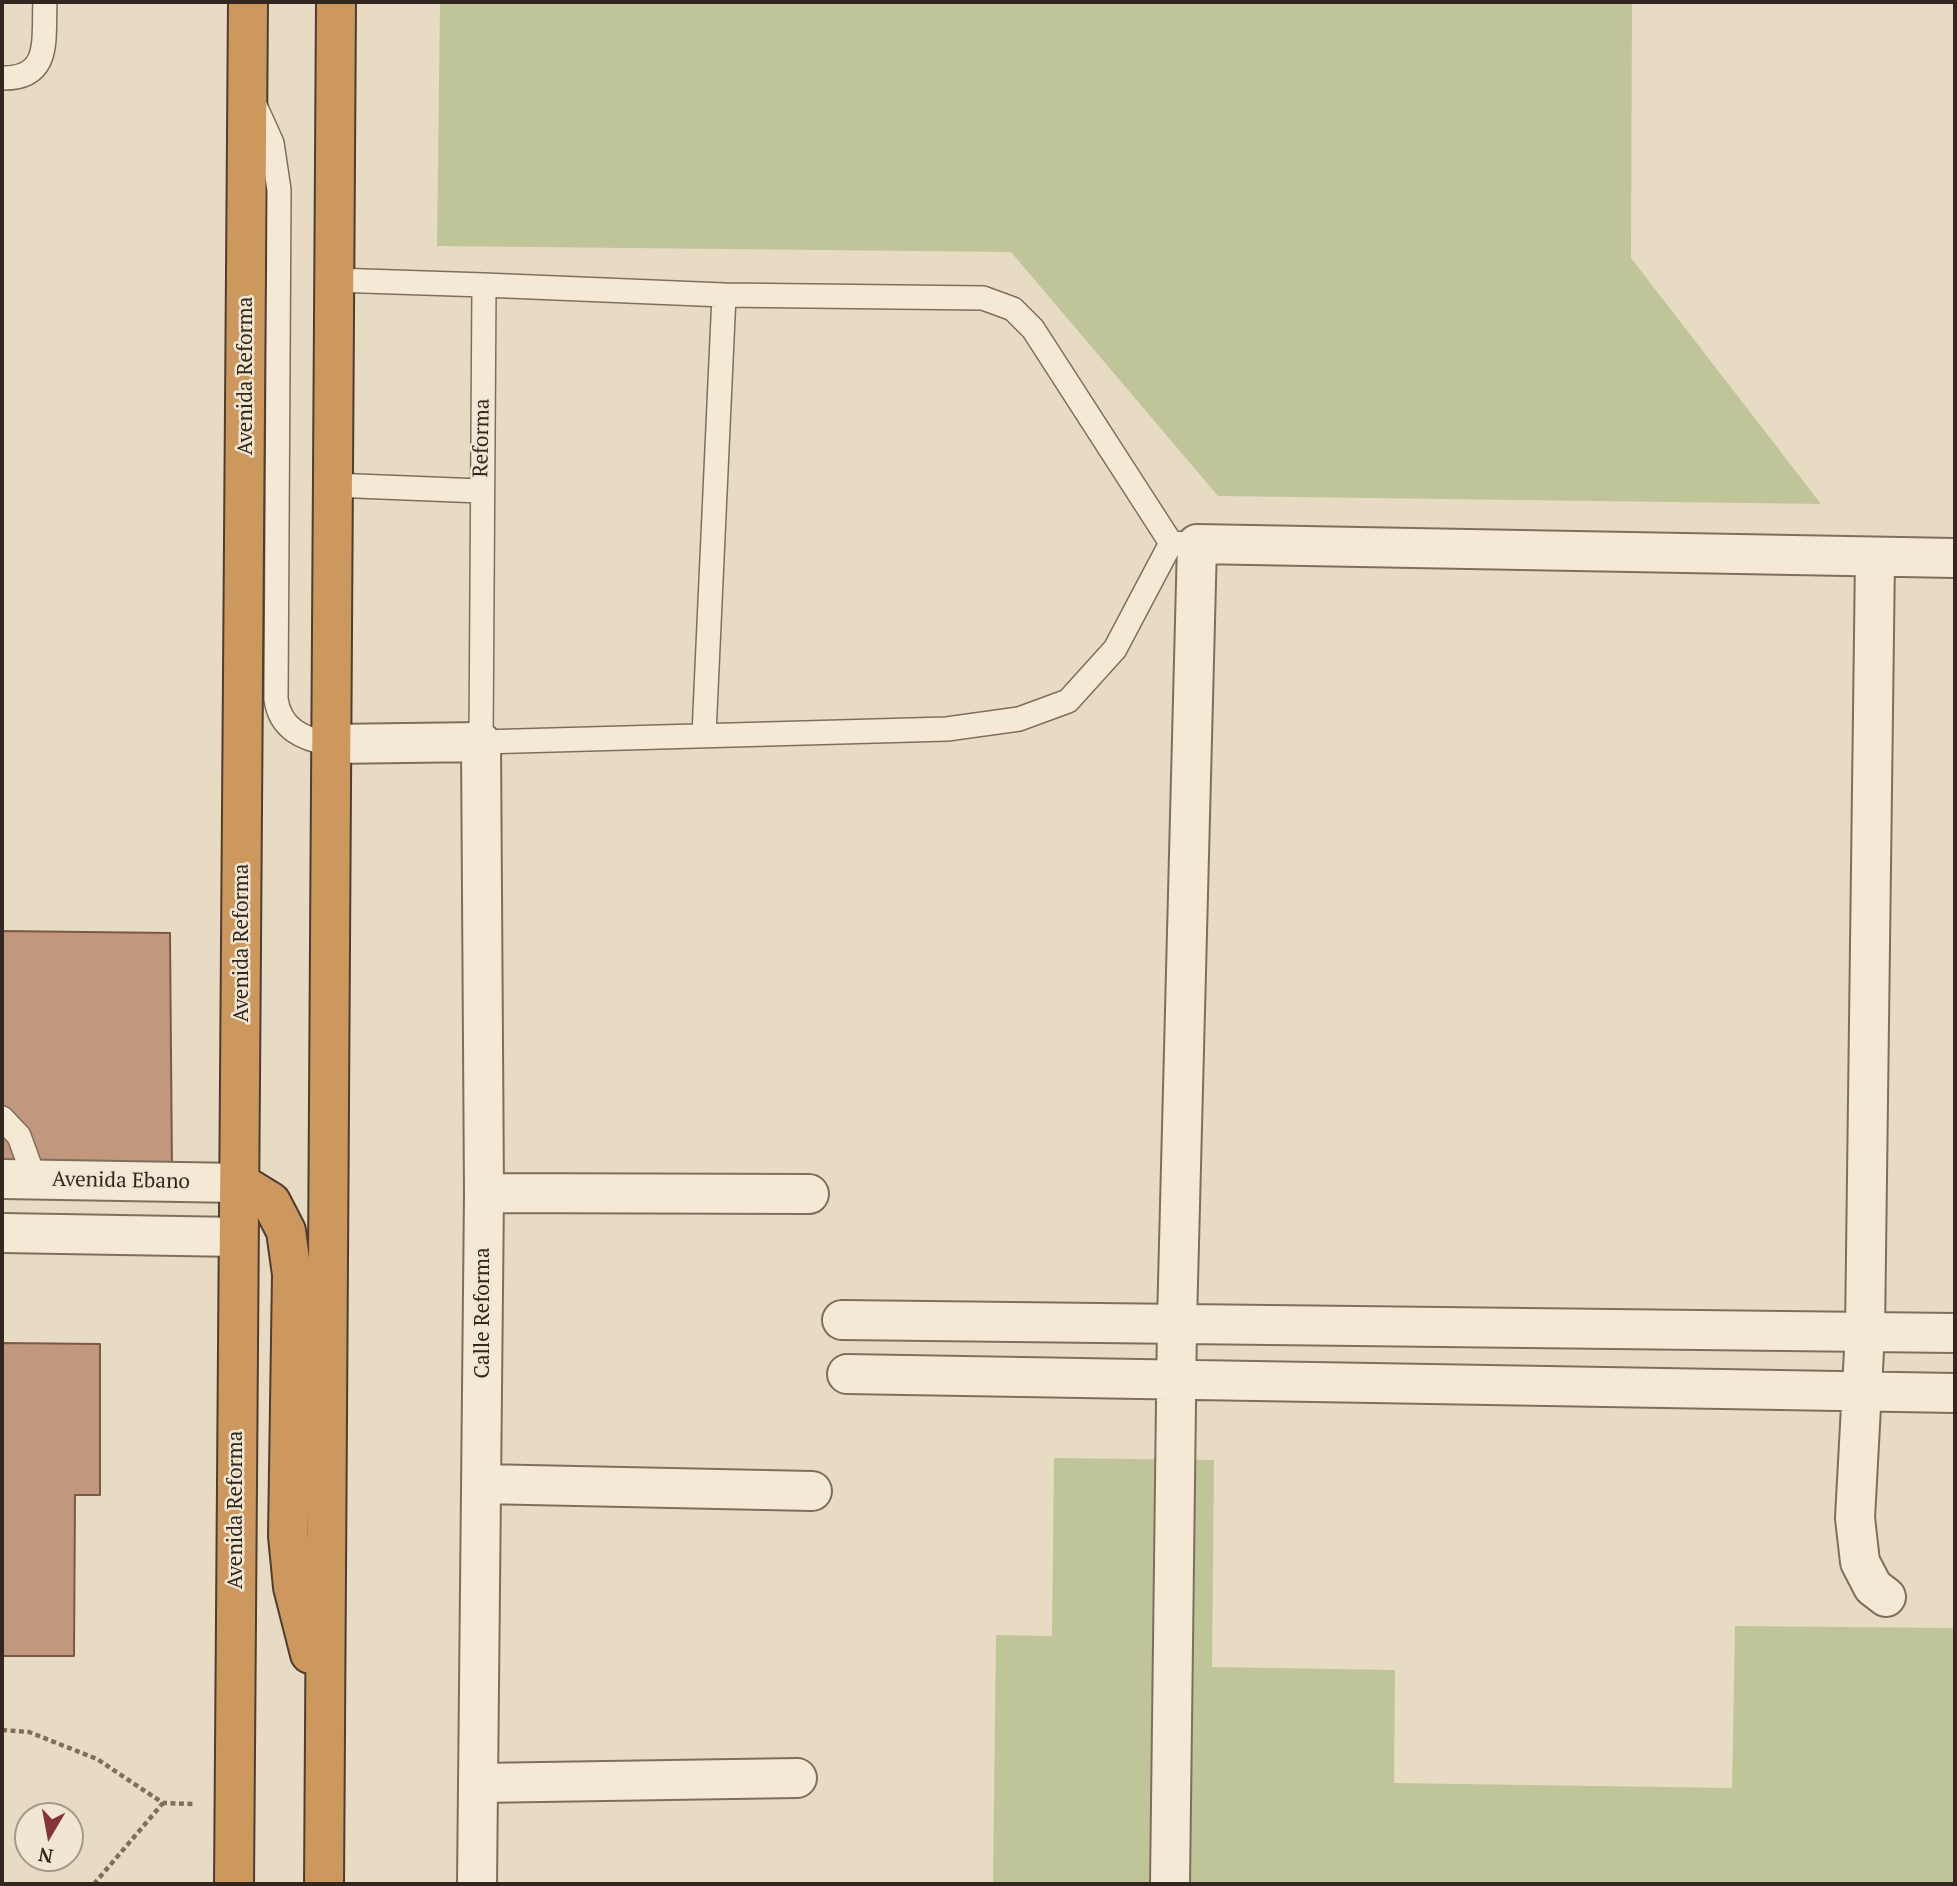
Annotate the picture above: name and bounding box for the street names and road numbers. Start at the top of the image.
street label: Avenida Reforma [233,297,259,455]
street label: Reforma [469,398,495,478]
street label: Avenida Reforma [229,864,255,1022]
street label: Avenida Ebano [52,1167,190,1195]
street label: Calle Reforma [470,1247,496,1379]
street label: Avenida Reforma [223,1431,249,1589]

